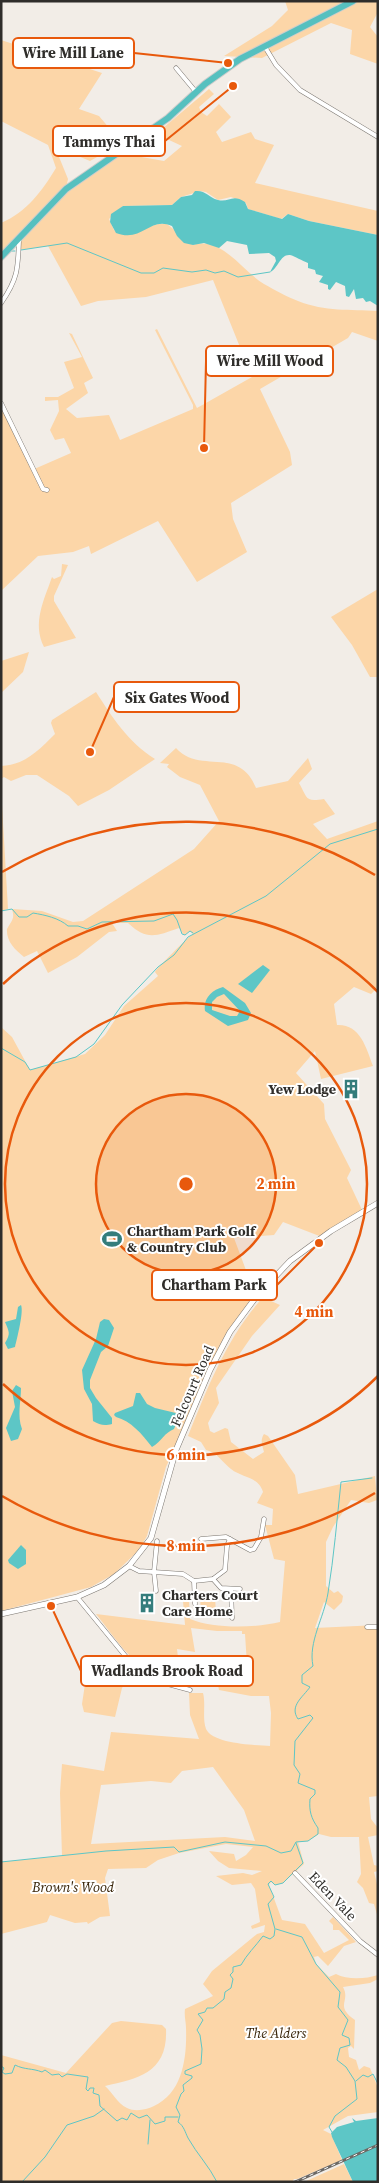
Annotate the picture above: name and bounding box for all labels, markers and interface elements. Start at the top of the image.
callout: Wire Mill Lane [13,38,134,68]
text: Wire Mill Lane [22,42,124,63]
callout: Tammys Thai [53,126,165,156]
text: Tammys Thai [63,131,155,152]
callout: Wire Mill Wood [206,346,333,376]
text: Wire Mill Wood [217,350,324,371]
callout: Six Gates Wood [114,682,239,712]
text: Six Gates Wood [125,687,229,708]
building icon: Yew Lodge [340,1078,362,1100]
place label: Yew Lodge [268,1079,336,1099]
text: 2 min [257,1173,295,1194]
centre of rings [177,1175,195,1193]
place label: Chartham Park Golf & Country Club [127,1221,257,1257]
sports icon: Chartham Park Golf & Country Club [101,1228,123,1250]
callout: Chartham Park [152,1270,277,1300]
text: Chartham Park [161,1274,267,1295]
text: 4 min [295,1301,333,1322]
street label: Felcourt Road [165,1342,219,1430]
text: 6 min [167,1444,205,1465]
text: 8 min [167,1535,205,1556]
place label: Charters Court Care Home [162,1585,259,1621]
building icon: Charters Court Care Home [136,1592,158,1614]
callout: Wadlands Brook Road [81,1656,253,1686]
text: Wadlands Brook Road [91,1660,243,1681]
street label: Eden Vale [304,1867,362,1925]
park label: Brown's Wood [31,1877,115,1897]
park label: The Alders [246,2023,307,2043]

